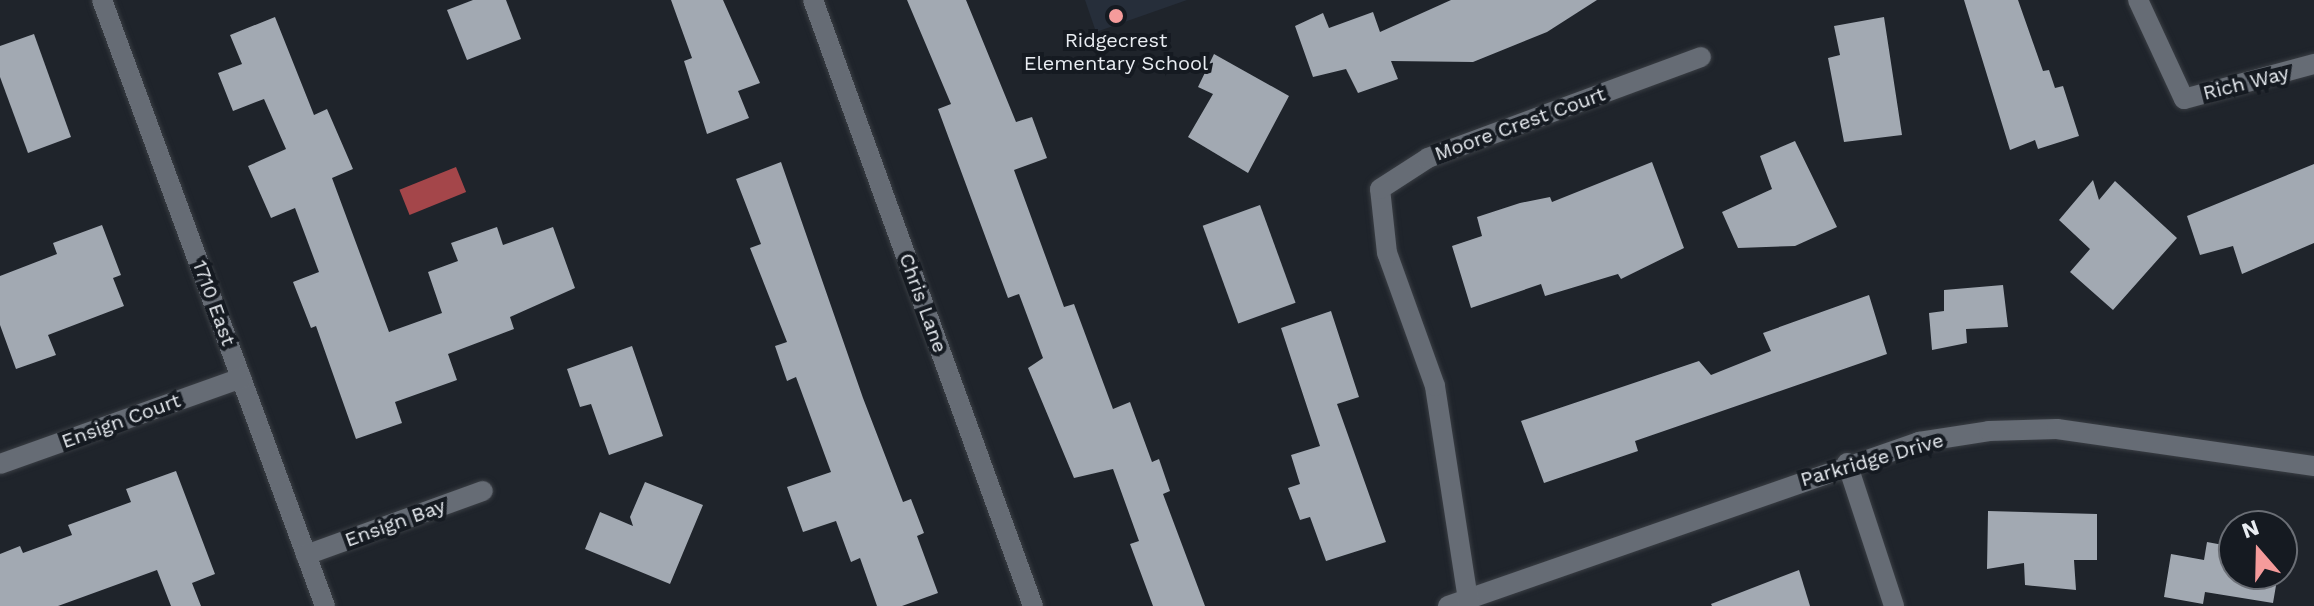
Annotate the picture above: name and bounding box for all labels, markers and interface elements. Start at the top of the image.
marker: Ridgecrest Elementary School [1107,7,1125,25]
place label: Ridgecrest Elementary School [1024,28,1208,75]
street label: Rich Way [2200,61,2292,105]
street label: Moore Crest Court [1431,82,1609,166]
street label: Chris Lane [894,250,952,356]
street label: 1710 East [187,257,241,349]
street label: Ensign Court [58,388,184,454]
street label: Parkridge Drive [1798,428,1946,492]
street label: Ensign Bay [342,494,448,552]
north arrow [2218,510,2298,590]
text: N [2238,514,2262,543]

